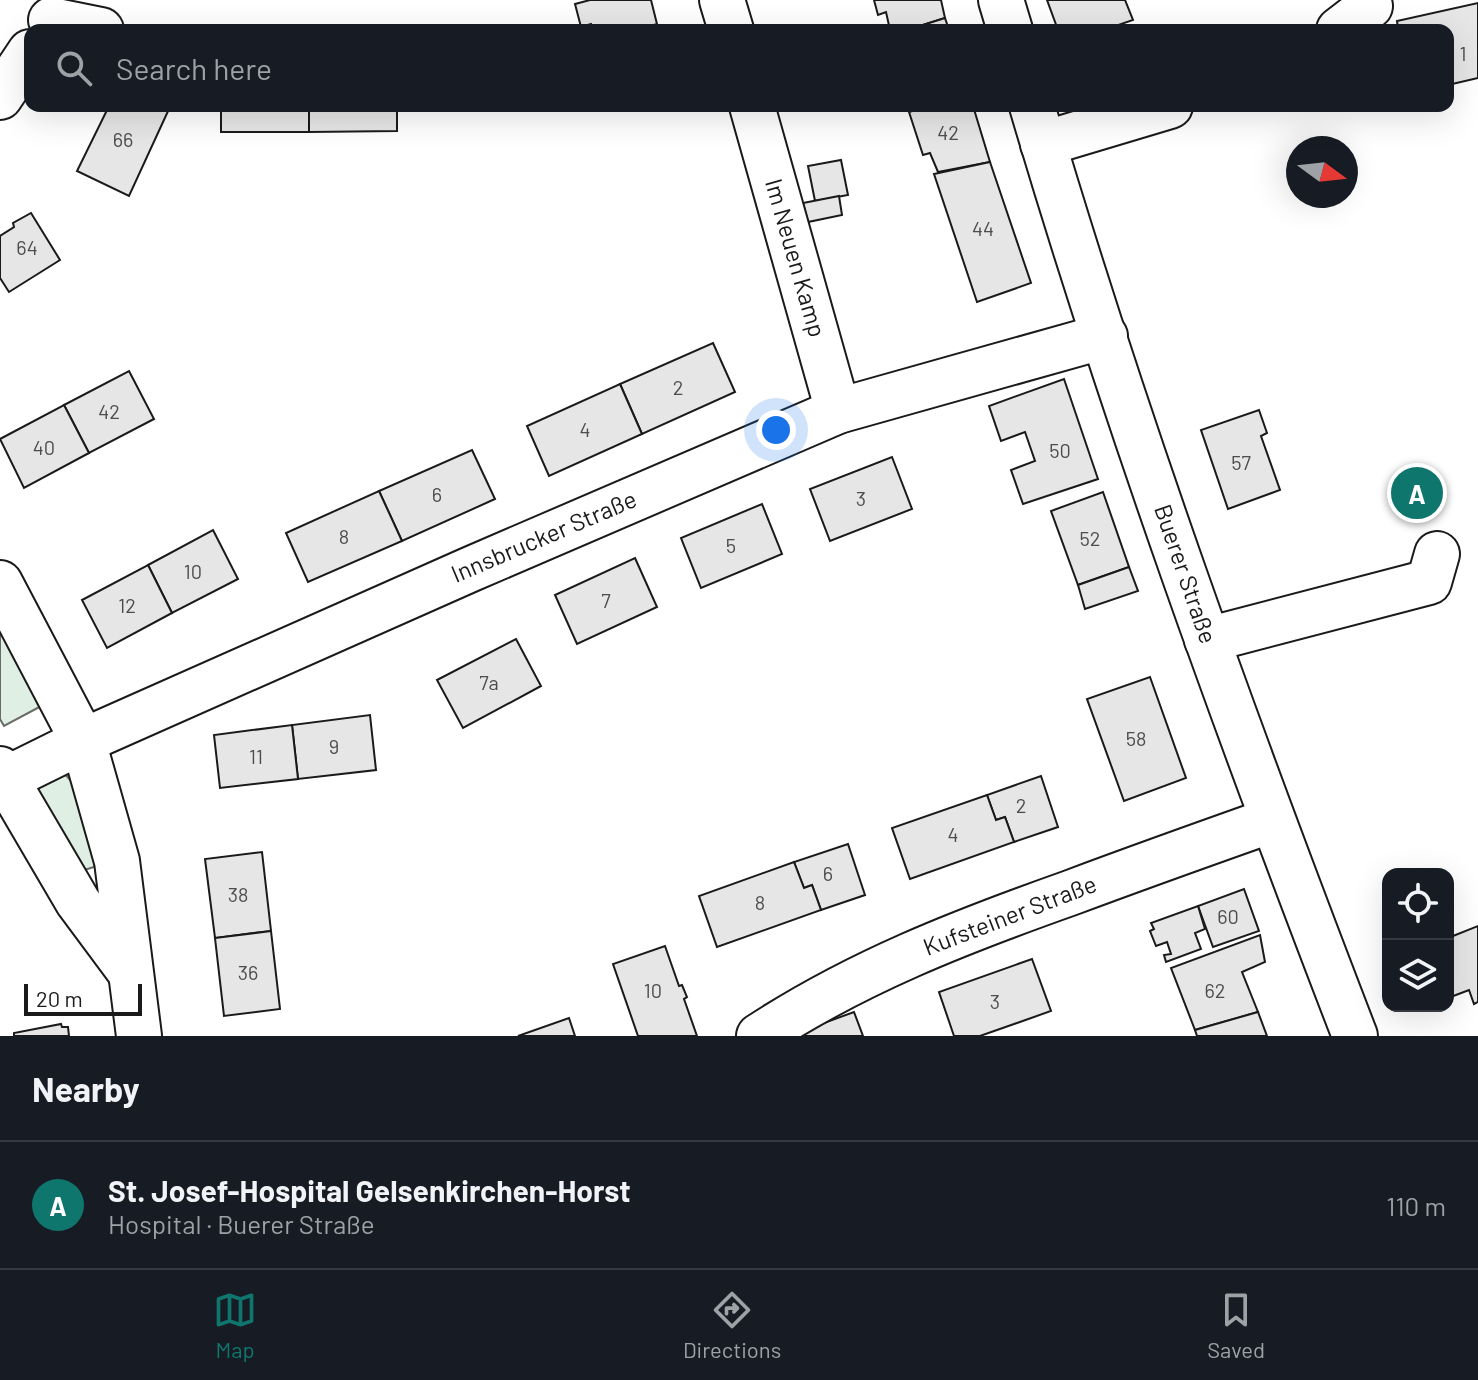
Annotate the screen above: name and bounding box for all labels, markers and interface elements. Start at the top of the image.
search box [24,24,1454,112]
house number: 1 [1460,41,1467,65]
icon: search [52,46,96,90]
text: Search here [116,50,272,86]
house number: 42 [937,120,959,144]
house number: 66 [113,127,133,151]
north arrow [1286,136,1358,208]
street label: Im Neuen Kamp [760,175,833,340]
house number: 44 [972,216,994,240]
house number: 64 [16,235,38,259]
house number: 2 [673,375,683,399]
house number: 42 [98,399,120,423]
your location [756,410,796,450]
house number: 4 [579,417,591,441]
house number: 40 [33,435,55,459]
house number: 50 [1049,438,1071,462]
house number: 57 [1231,450,1251,474]
pin: A [1391,463,1443,523]
house number: 6 [432,482,442,506]
street label: Innsbrucker Straße [446,483,640,588]
house number: 3 [856,486,866,510]
street label: Buerer Straße [1149,500,1224,647]
house number: 8 [339,524,349,548]
house number: 52 [1080,526,1101,550]
house number: 5 [726,533,736,557]
house number: 10 [184,559,202,583]
house number: 7 [601,588,611,612]
house number: 12 [118,593,136,617]
house number: 7a [479,670,499,694]
house number: 58 [1126,726,1146,750]
house number: 9 [329,734,339,758]
house number: 11 [249,744,263,768]
house number: 2 [1016,793,1026,817]
house number: 4 [947,822,959,846]
house number: 6 [823,861,833,885]
street label: Kufsteiner Straße [919,868,1100,961]
map controls [1382,868,1454,1012]
button: locate [1382,868,1454,940]
house number: 38 [228,882,248,906]
house number: 8 [755,890,765,914]
house number: 60 [1217,904,1239,928]
button: layers [1382,940,1454,1012]
house number: 36 [238,960,258,984]
house number: 10 [644,978,662,1002]
house number: 62 [1204,978,1226,1002]
scale bar [24,980,142,1016]
text: 20 m [36,985,83,1011]
house number: 3 [990,989,1000,1013]
text: Nearby [32,1068,140,1109]
text: St. Josef-Hospital Gelsenkirchen-Horst [108,1172,631,1208]
text: A [49,1190,67,1221]
text: 110 m [1386,1190,1446,1221]
text: Hospital · Buerer Straße [108,1208,375,1239]
tab: Map [213,1288,257,1362]
tab: Directions [683,1288,781,1362]
tab: Saved [1207,1288,1265,1362]

